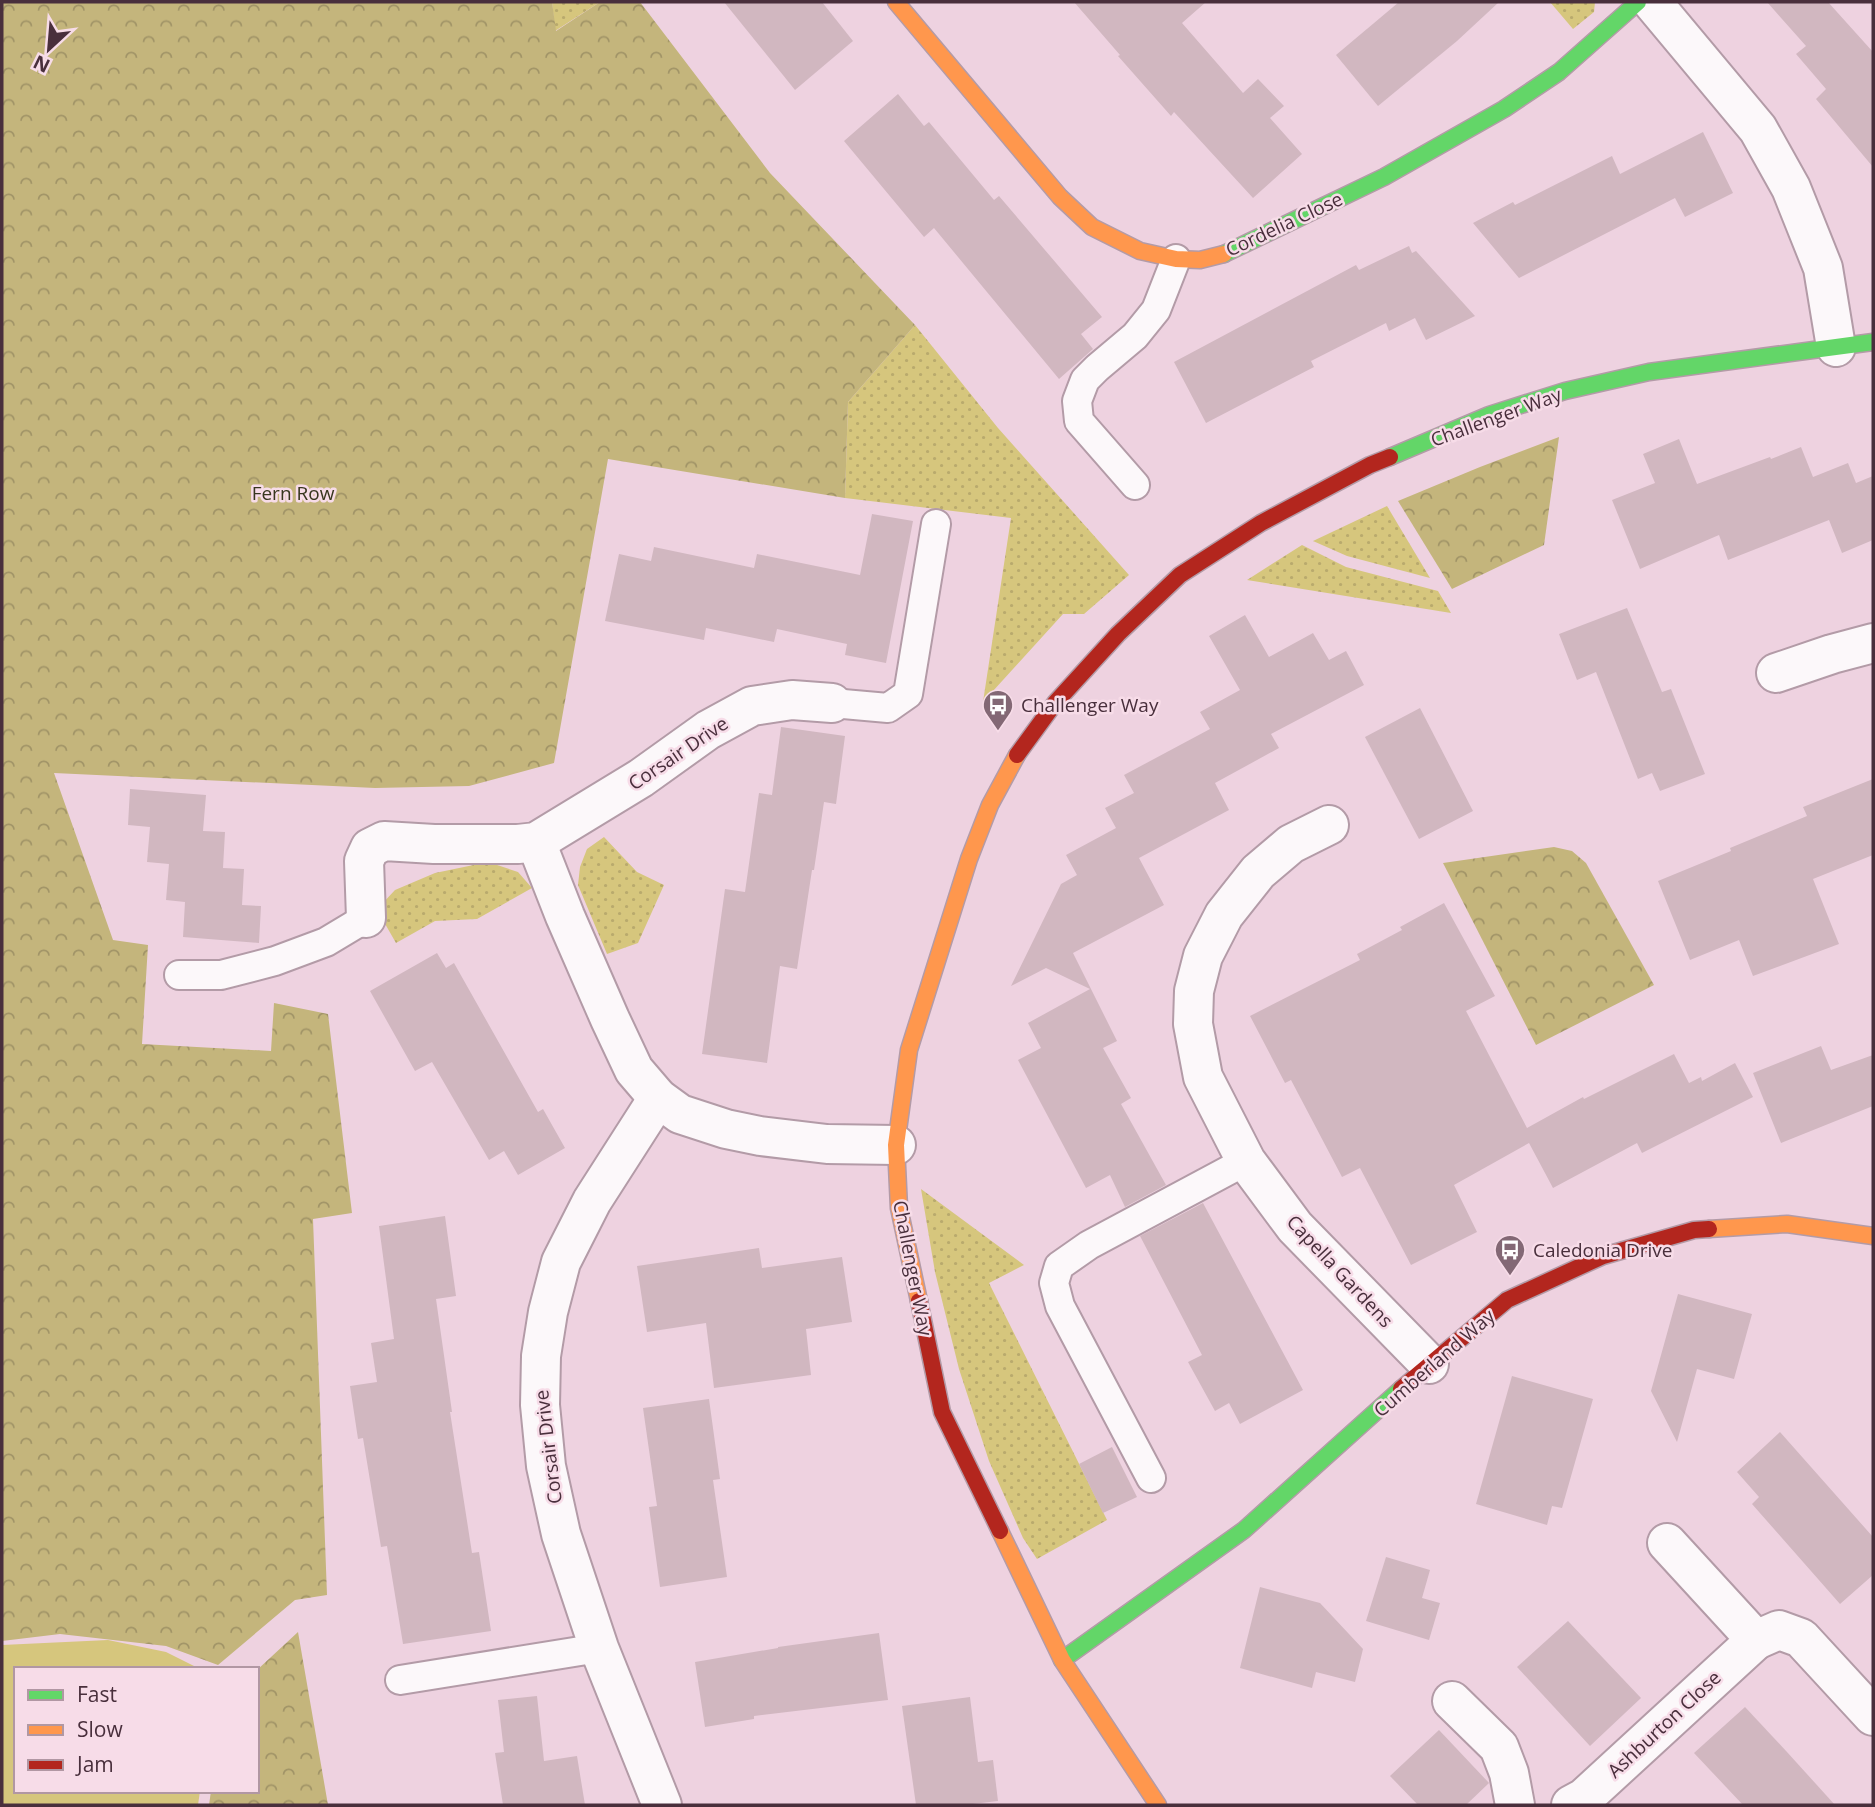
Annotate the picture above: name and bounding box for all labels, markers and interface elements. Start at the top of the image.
north arrow [14,14,84,84]
text: N [29,49,54,79]
street label: Cordelia Close [1221,185,1347,263]
street label: Challenger Way [1427,381,1565,453]
park label: Fern Row [252,480,335,506]
bus stop icon: Challenger Way [981,688,1015,732]
place label: Challenger Way [1021,692,1159,718]
street label: Corsair Drive [623,710,733,796]
street label: Challenger Way [887,1198,939,1338]
street label: Capella Gardens [1281,1209,1399,1333]
bus stop icon: Caledonia Drive [1493,1233,1527,1277]
place label: Caledonia Drive [1533,1237,1673,1263]
street label: Cumberland Way [1368,1303,1500,1423]
street label: Corsair Drive [528,1388,568,1506]
street label: Ashburton Close [1602,1665,1726,1783]
legend [14,1667,259,1793]
text: Fast [77,1680,117,1708]
text: Slow [77,1715,123,1743]
text: Jam [75,1750,114,1778]

